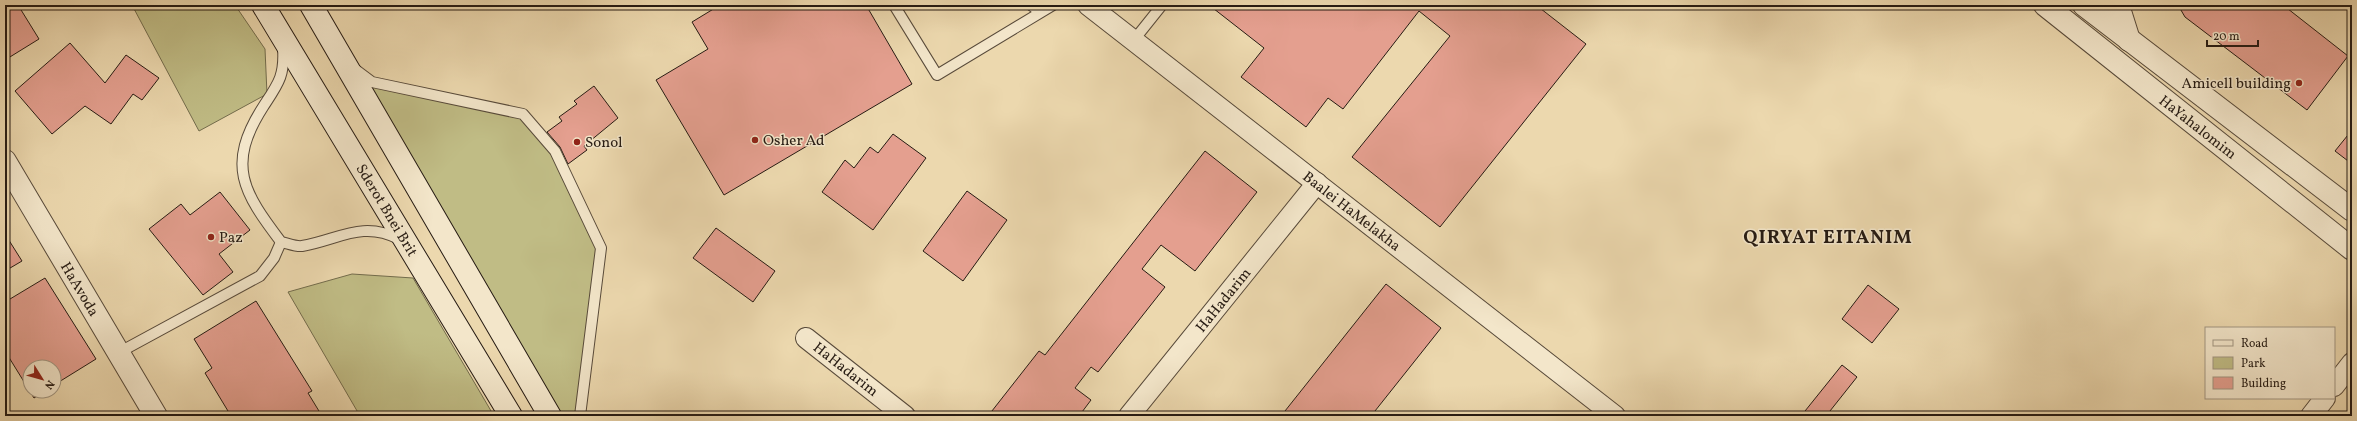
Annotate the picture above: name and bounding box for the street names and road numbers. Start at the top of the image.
street label: HaYahalomim [2154,91,2240,165]
street label: Sderot Bnei Brit [350,160,422,261]
street label: Baalei HaMelakha [1298,167,1405,257]
street label: HaAvoda [54,259,103,321]
street label: HaHadarim [1192,264,1257,338]
street label: HaHadarim [808,338,882,402]

